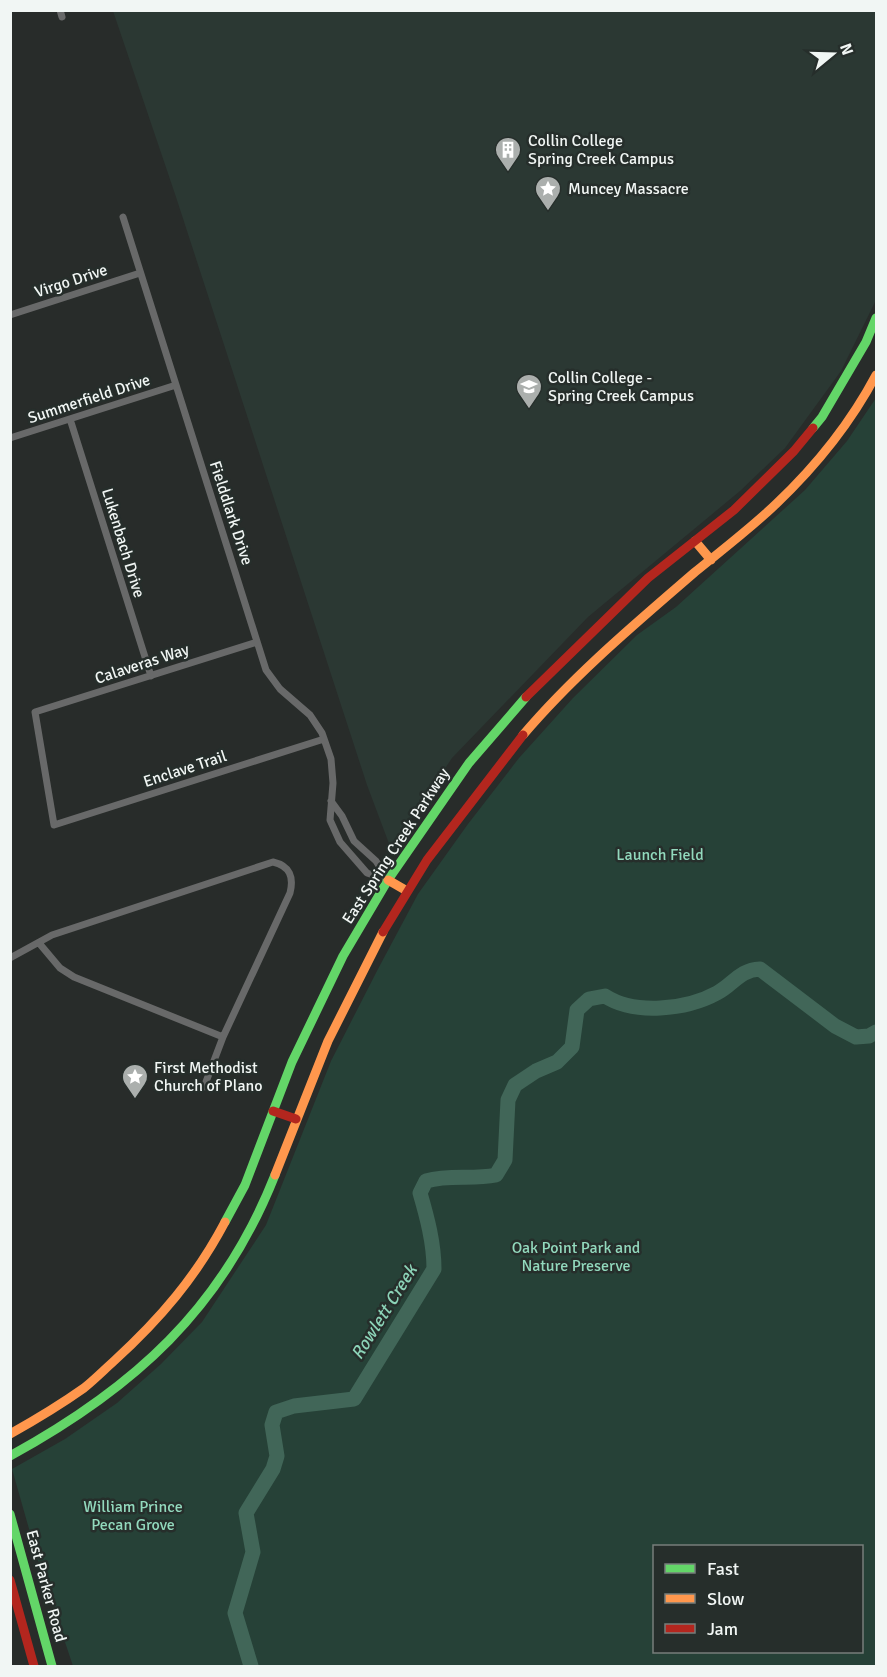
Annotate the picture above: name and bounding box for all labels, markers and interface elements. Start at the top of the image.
north arrow [803,24,863,84]
text: N [835,41,858,58]
place label: Collin College Spring Creek Campus [528,131,674,169]
building icon: Collin College Spring Creek Campus [493,135,523,173]
place icon: Muncey Massacre [533,174,563,212]
place label: Muncey Massacre [568,179,689,199]
street label: Virgo Drive [32,260,110,302]
place label: Collin College - Spring Creek Campus [548,368,694,406]
street label: Summerfield Drive [25,370,153,428]
school or university icon: Collin College - Spring Creek Campus [514,372,544,410]
street label: Fielddlark Drive [205,458,257,568]
street label: Lukenbach Drive [97,486,149,600]
street label: Calaveras Way [92,639,192,689]
street label: Enclave Trail [141,746,230,792]
street label: East Spring Creek Parkway [338,764,454,928]
park label: Launch Field [616,845,704,865]
place label: First Methodist Church of Plano [154,1058,263,1096]
place icon: First Methodist Church of Plano [120,1062,150,1100]
park label: Oak Point Park and Nature Preserve [512,1238,640,1276]
water label: Rowlett Creek [346,1259,423,1363]
park label: William Prince Pecan Grove [83,1497,183,1535]
street label: East Parker Road [21,1528,71,1644]
legend [653,1545,863,1653]
text: Fast [707,1558,739,1580]
text: Slow [707,1588,744,1610]
text: Jam [707,1618,738,1640]

